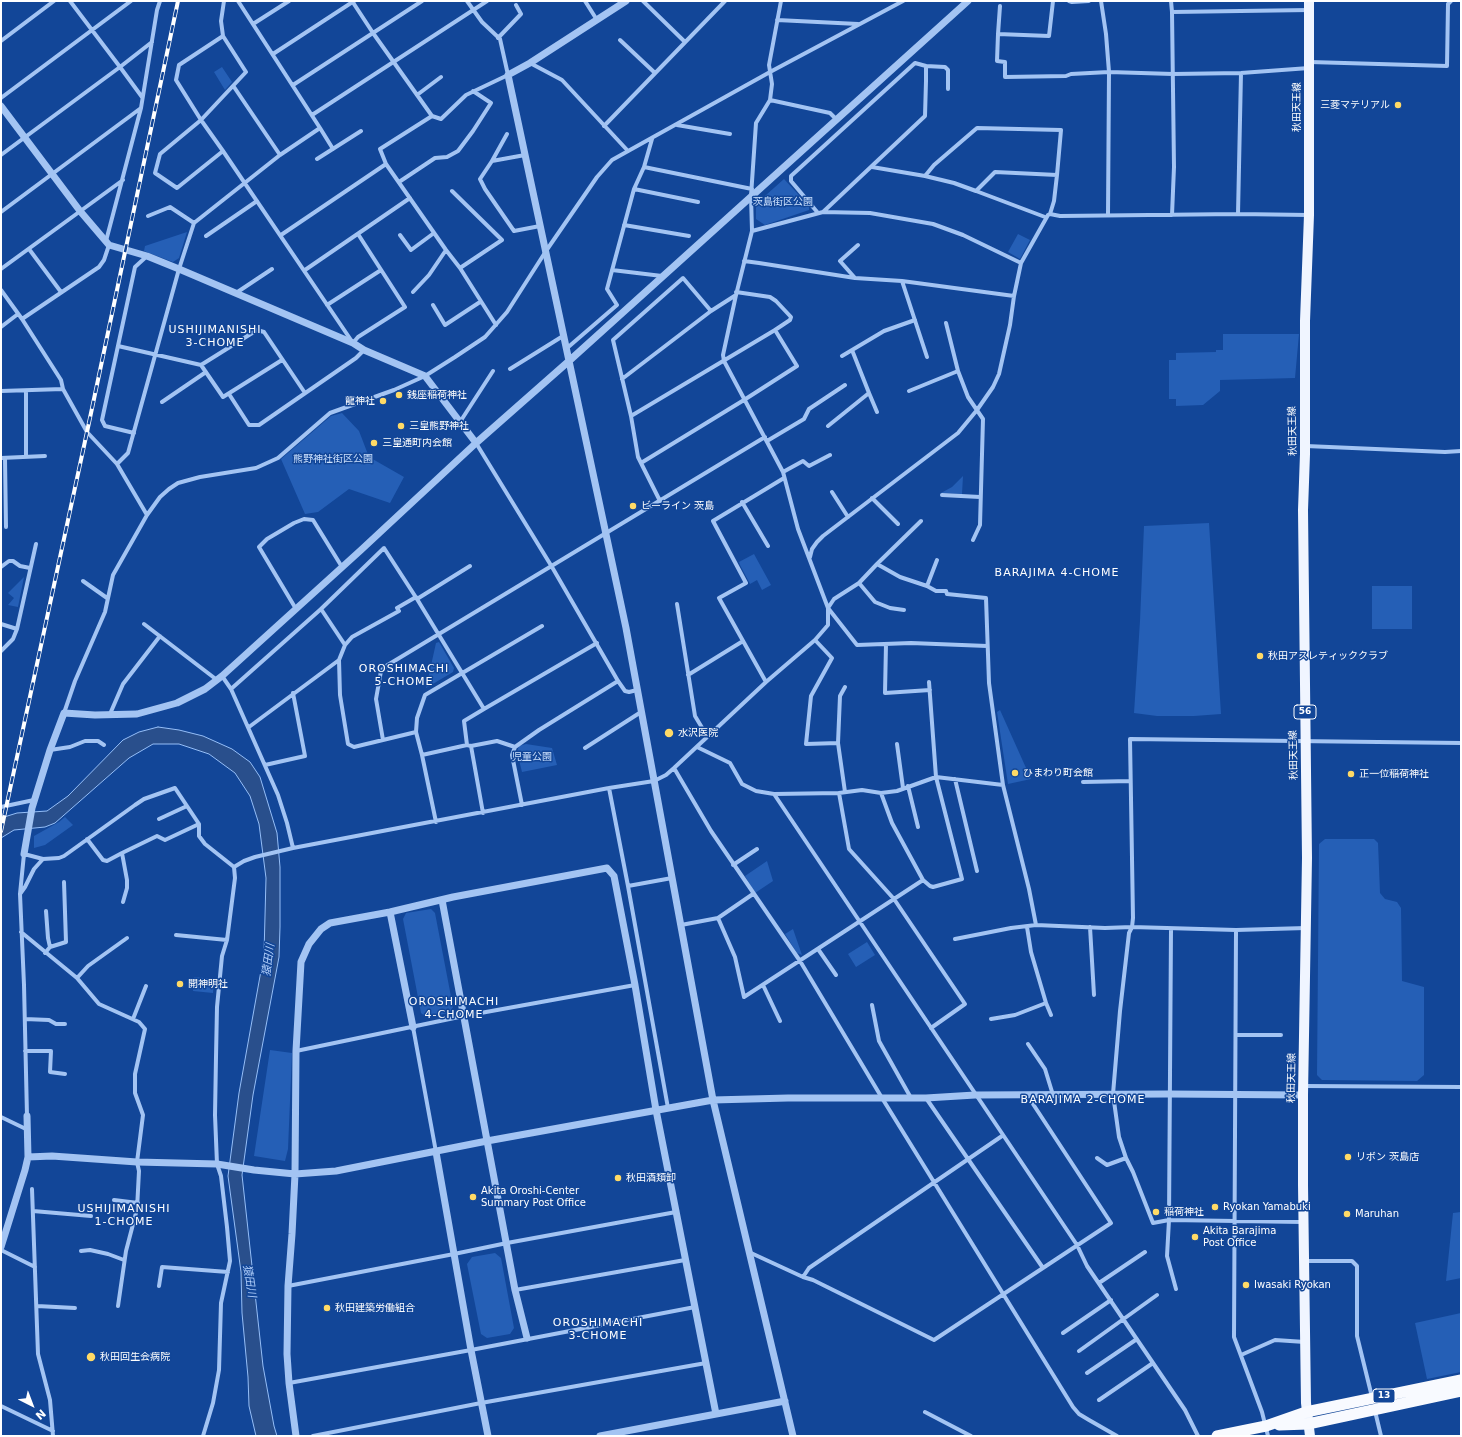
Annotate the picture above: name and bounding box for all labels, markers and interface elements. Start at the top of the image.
street label: 秋田天王線 [1291,82,1303,132]
place label: 三菱マテリアル [1320,99,1390,111]
marker: 三菱マテリアル [1393,100,1403,110]
park label: 茨島街区公園 [753,196,813,208]
district label: USHIJIMANISHI 3-CHOME [168,323,262,349]
place label: 銭座稲荷神社 [407,389,467,401]
marker: 銭座稲荷神社 [394,390,404,400]
place label: 龍神社 [345,395,375,407]
marker: 龍神社 [378,396,388,406]
street label: 秋田天王線 [1287,406,1299,456]
place label: 三皇熊野神社 [409,420,469,432]
marker: 三皇熊野神社 [396,421,406,431]
place label: 三皇通町内会館 [382,437,452,449]
marker: 三皇通町内会館 [369,438,379,448]
park label: 熊野神社街区公園 [293,453,373,465]
place label: ビーライン 茨島 [641,500,714,512]
marker: ビーライン 茨島 [628,501,638,511]
district label: BARAJIMA 4-CHOME [995,566,1119,580]
place label: 秋田アスレティッククラブ [1268,650,1388,662]
marker: 秋田アスレティッククラブ [1255,651,1265,661]
district label: OROSHIMACHI 5-CHOME [359,662,449,688]
road number: 56 [1294,705,1316,719]
marker: 水沢医院 [663,727,675,739]
place label: 水沢医院 [678,727,718,739]
street label: 秋田天王線 [1288,730,1300,780]
park label: 児童公園 [512,751,552,763]
place label: ひまわり町会館 [1023,767,1093,779]
marker: ひまわり町会館 [1010,768,1020,778]
place label: 正一位稲荷神社 [1359,768,1429,780]
marker: 正一位稲荷神社 [1346,769,1356,779]
water label: 猿田川 [260,943,278,977]
place label: 開神明社 [188,978,228,990]
marker: 開神明社 [175,979,185,989]
district label: OROSHIMACHI 4-CHOME [409,995,499,1021]
street label: 秋田天王線 [1286,1053,1298,1103]
district label: BARAJIMA 2-CHOME [1021,1093,1145,1107]
place label: リボン 茨島店 [1356,1151,1419,1163]
marker: リボン 茨島店 [1343,1152,1353,1162]
place label: 秋田酒類卸 [626,1172,676,1184]
marker: 秋田酒類卸 [613,1173,623,1183]
place label: Akita Oroshi-Center Summary Post Office [481,1185,586,1208]
marker: Akita Oroshi-Center Summary Post Office [468,1192,478,1202]
place label: Ryokan Yamabuki [1223,1201,1311,1213]
district label: USHIJIMANISHI 1-CHOME [77,1202,171,1228]
marker: Ryokan Yamabuki [1210,1202,1220,1212]
place label: 稲荷神社 [1164,1206,1204,1218]
marker: 稲荷神社 [1151,1207,1161,1217]
place label: Maruhan [1355,1208,1399,1220]
marker: Maruhan [1342,1209,1352,1219]
place label: Akita Barajima Post Office [1203,1225,1276,1248]
marker: Akita Barajima Post Office [1190,1232,1200,1242]
water label: 猿田川 [240,1264,258,1298]
place label: Iwasaki Ryokan [1254,1279,1331,1291]
marker: Iwasaki Ryokan [1241,1280,1251,1290]
place label: 秋田建築労働組合 [335,1302,415,1314]
marker: 秋田建築労働組合 [322,1303,332,1313]
district label: OROSHIMACHI 3-CHOME [553,1316,643,1342]
marker: 秋田回生会病院 [85,1351,97,1363]
place label: 秋田回生会病院 [100,1351,170,1363]
north arrow [12,1385,52,1425]
road number: 13 [1373,1389,1395,1403]
text: N [33,1406,48,1422]

